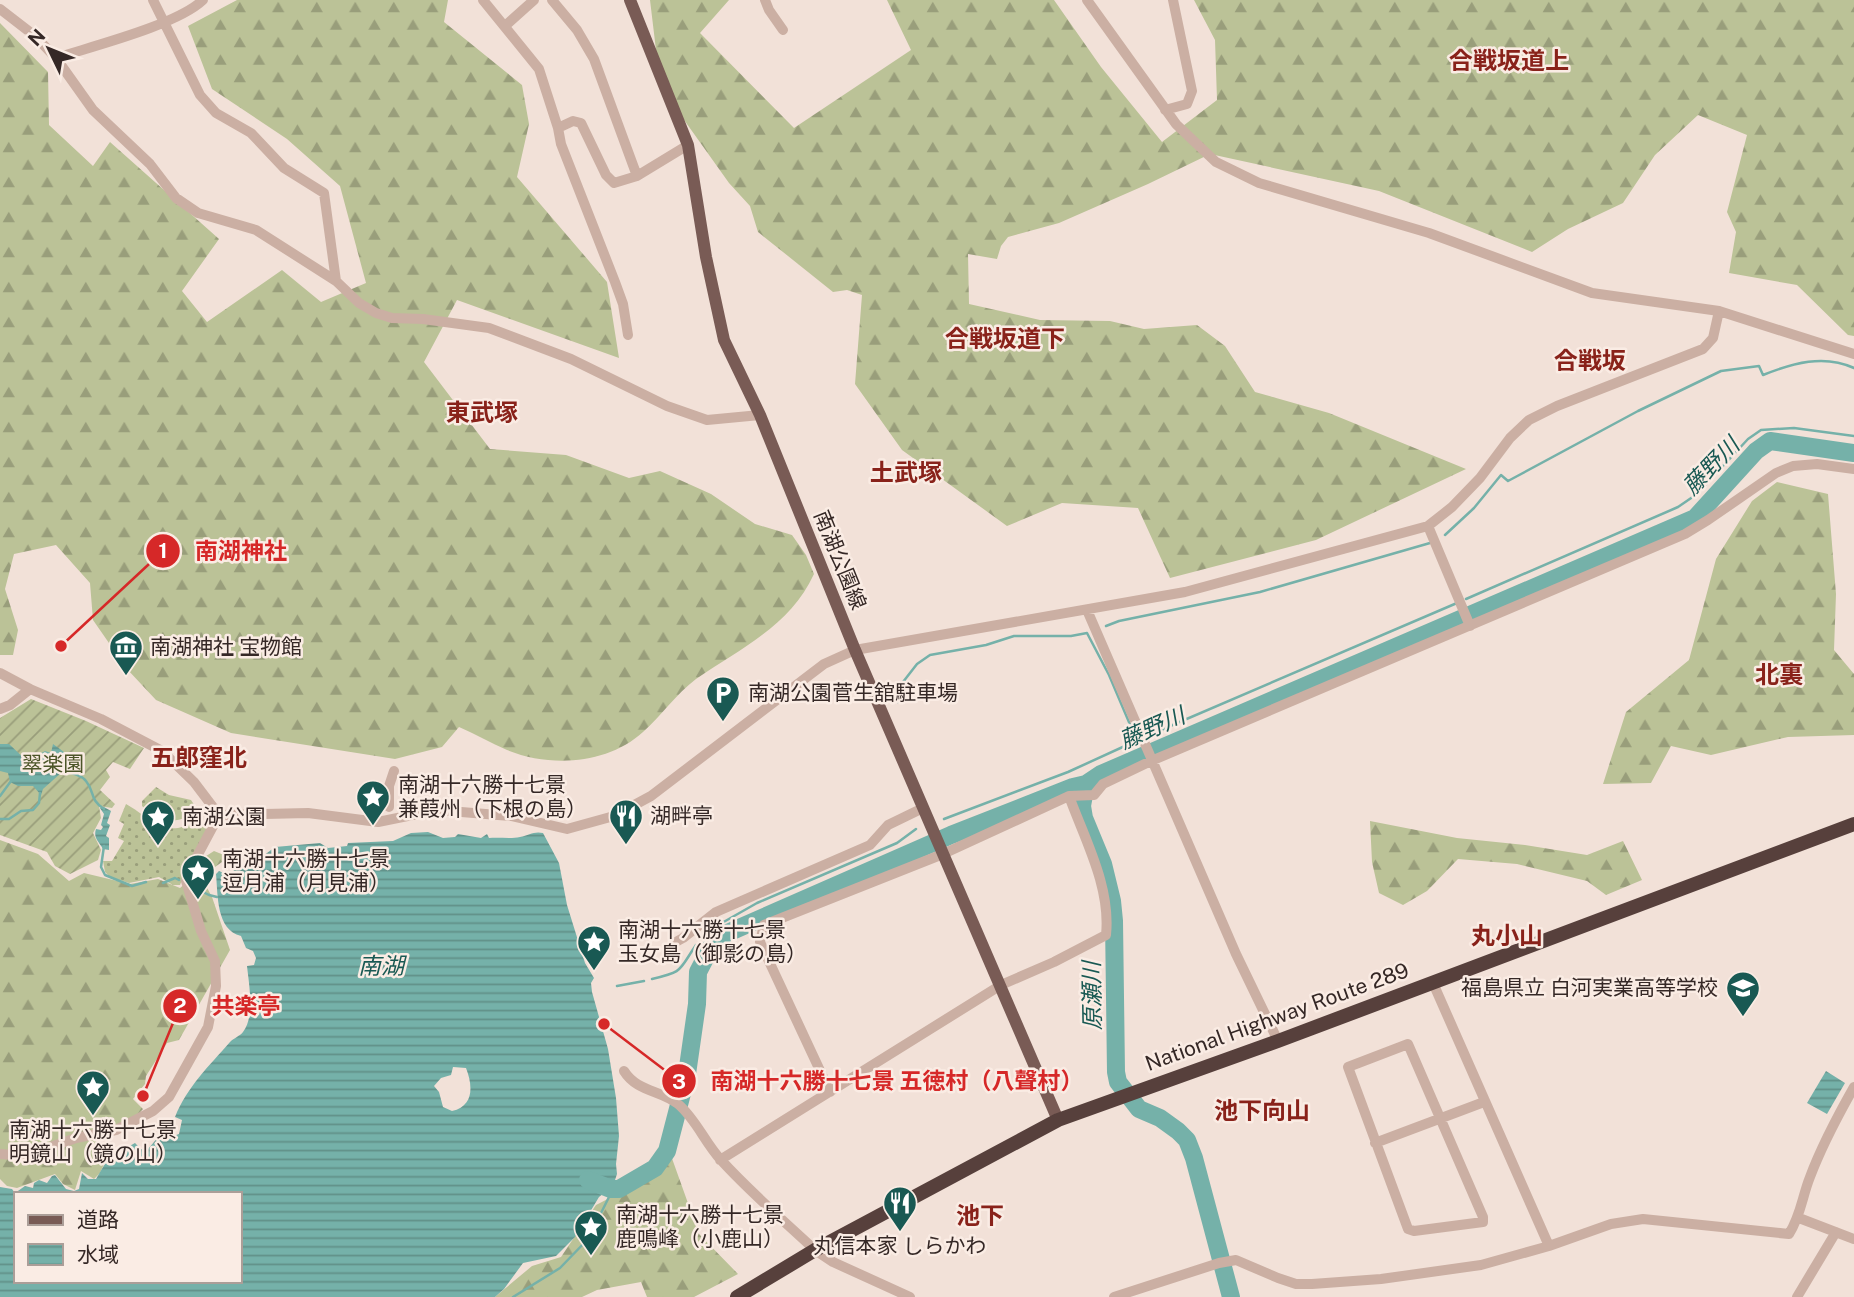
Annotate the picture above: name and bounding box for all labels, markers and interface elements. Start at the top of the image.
north arrow [14,14,84,84]
text: N [23,24,50,50]
district label: 合戦坂道上 [1449,46,1569,74]
district label: 合戦坂道下 [945,324,1065,352]
district label: 合戦坂 [1554,346,1626,374]
district label: 東武塚 [446,398,518,426]
water label: 藤野川 [1677,429,1746,500]
district label: 土武塚 [870,458,942,486]
street label: 南湖公園線 [809,506,872,613]
callout: 南湖神社 [146,529,301,573]
text: 南湖神社 [195,537,287,564]
text: 1 [159,538,168,563]
museum icon: 南湖神社 宝物館 [107,628,145,677]
place label: 南湖神社 宝物館 [150,634,302,659]
district label: 北裏 [1755,660,1803,688]
parking icon: 南湖公園菅生舘駐車場 [704,674,742,723]
place label: 南湖公園菅生舘駐車場 [748,680,958,705]
water label: 藤野川 [1115,700,1192,754]
district label: 五郎窪北 [151,743,247,771]
park label: 翠楽園 [22,751,85,776]
place label: 南湖十六勝十七景 兼葭州（下根の島） [398,772,587,821]
place icon: 南湖十六勝十七景 兼葭州（下根の島） [354,778,392,827]
restaurant icon: 湖畔亭 [607,797,645,846]
place icon: 南湖公園 [139,798,177,847]
place label: 湖畔亭 [650,803,713,828]
place label: 南湖公園 [182,804,266,829]
place label: 南湖十六勝十七景 逗月浦（月見浦） [222,846,390,895]
place icon: 南湖十六勝十七景 逗月浦（月見浦） [179,852,217,901]
place label: 南湖十六勝十七景 玉女島（御影の島） [618,917,807,966]
district label: 丸小山 [1471,921,1543,949]
place icon: 南湖十六勝十七景 玉女島（御影の島） [575,923,613,972]
water label: 南湖 [358,952,407,979]
street label: National Highway Route 289 [1142,957,1412,1076]
water label: 原瀬川 [1077,958,1106,1031]
school or university icon: 福島県立 白河実業高等学校 [1724,969,1762,1018]
place label: 福島県立 白河実業高等学校 [1461,975,1718,1000]
callout: 共楽亭 [162,984,294,1028]
text: 共楽亭 [212,992,281,1019]
text: 2 [173,993,187,1018]
callout: 南湖十六勝十七景 五徳村（八聲村） [661,1059,1098,1103]
text: 南湖十六勝十七景 五徳村（八聲村） [710,1067,1084,1094]
place icon: 南湖十六勝十七景 明鏡山（鏡の山） [74,1068,112,1117]
text: 3 [672,1069,686,1094]
district label: 池下向山 [1214,1096,1310,1124]
place label: 南湖十六勝十七景 明鏡山（鏡の山） [9,1117,177,1166]
restaurant icon: 丸信本家 しらかわ [881,1184,919,1233]
legend [14,1192,242,1283]
district label: 池下 [956,1201,1004,1229]
place label: 南湖十六勝十七景 鹿鳴峰（小鹿山） [616,1202,784,1251]
text: 道路 [77,1207,119,1232]
place icon: 南湖十六勝十七景 鹿鳴峰（小鹿山） [572,1208,610,1257]
place label: 丸信本家 しらかわ [813,1233,987,1258]
text: 水域 [77,1242,119,1267]

